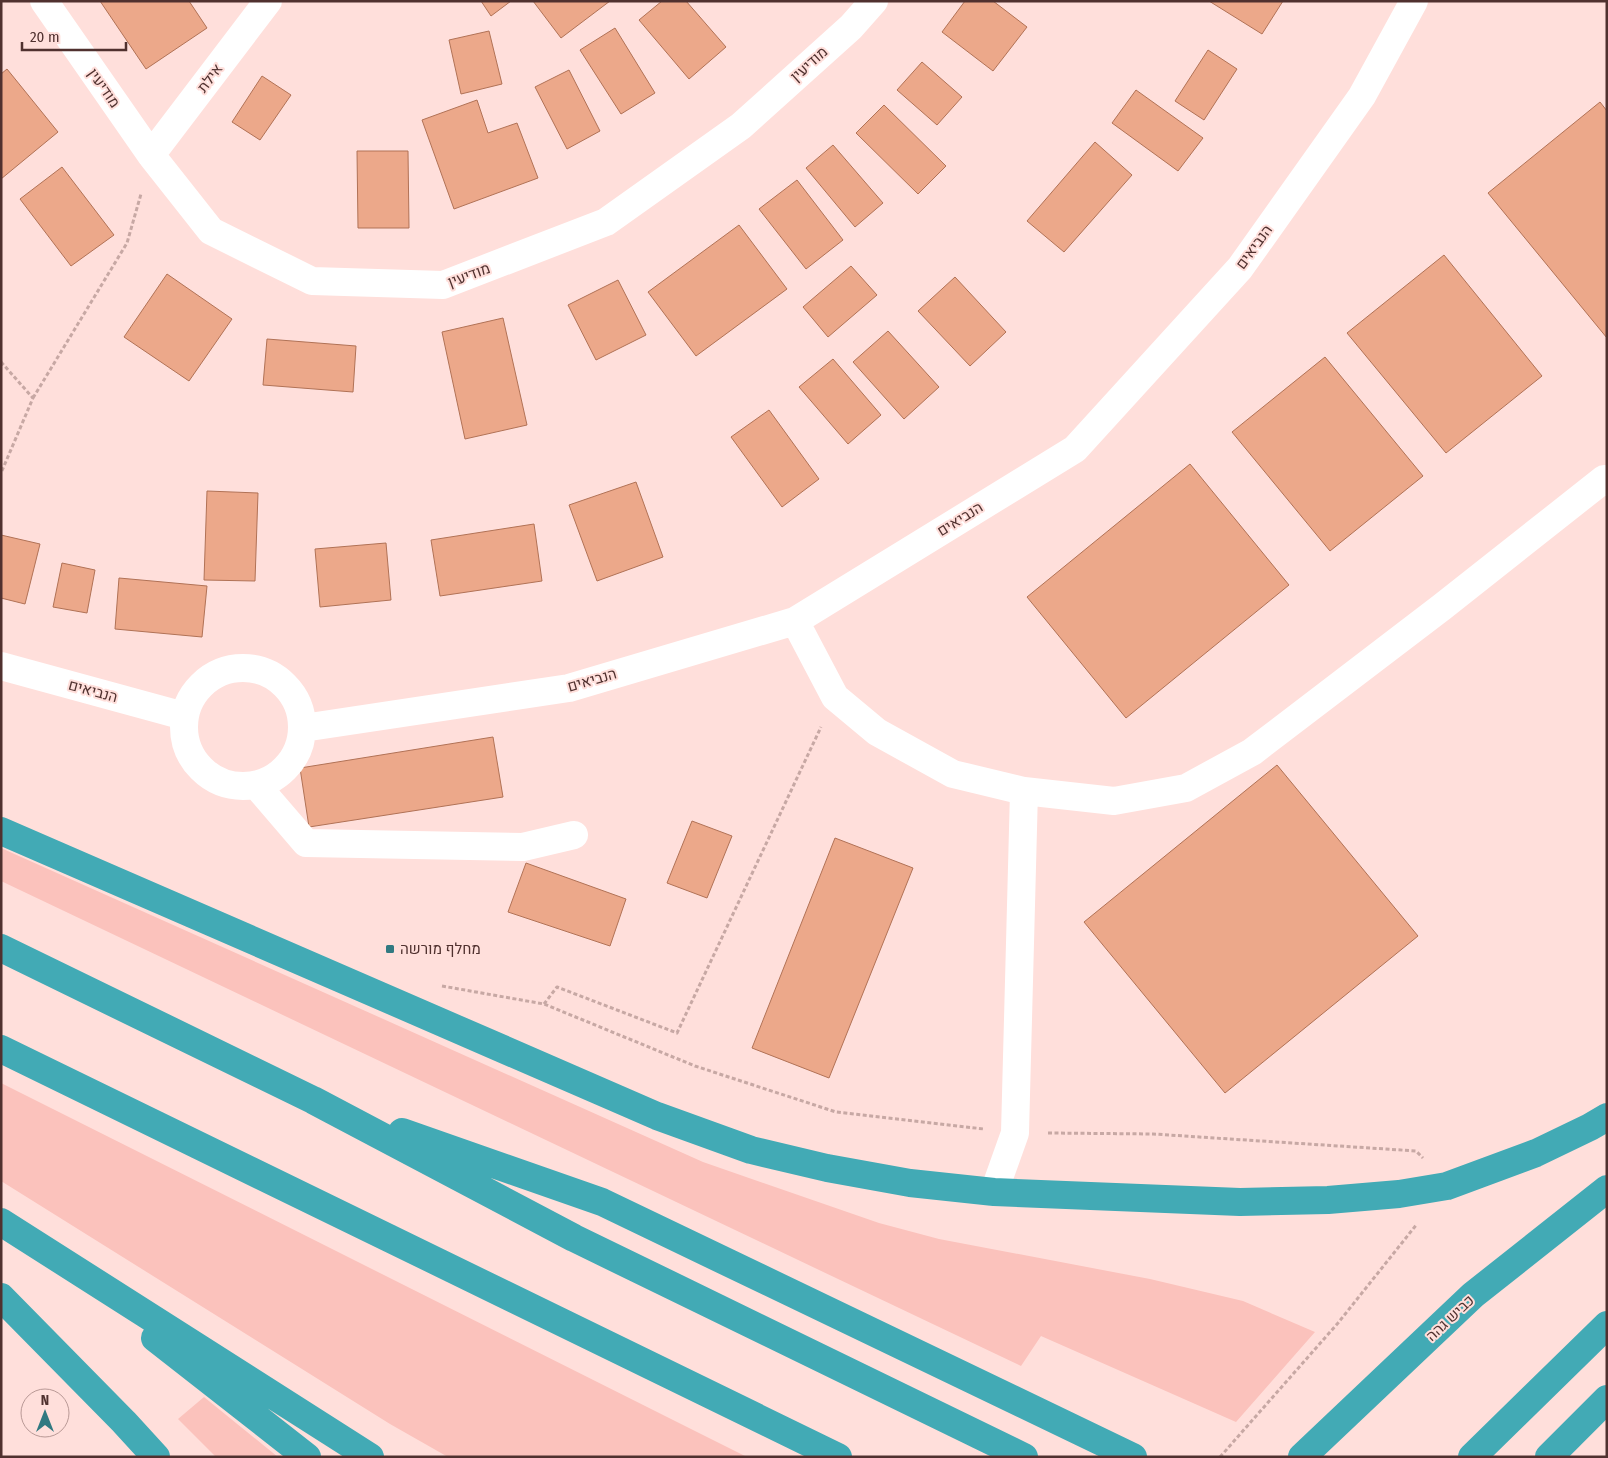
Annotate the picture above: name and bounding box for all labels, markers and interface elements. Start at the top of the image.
scale bar [22,20,126,52]
text: 20 m [30,28,60,46]
street label: מודיעין [787,43,831,85]
street label: אילת [193,60,227,96]
street label: מודיעין [84,65,124,111]
street label: הנביאים [1232,221,1276,273]
street label: מודיעין [445,259,493,291]
street label: הנביאים [934,498,986,540]
street label: הנביאים [565,664,619,696]
street label: הנביאים [66,676,120,706]
place label: מחלף מורשה [400,940,481,958]
marker: מחלף מורשה [384,943,396,955]
street label: כביש גהה [1422,1291,1478,1345]
north arrow [20,1388,70,1438]
text: N [41,1392,49,1409]

